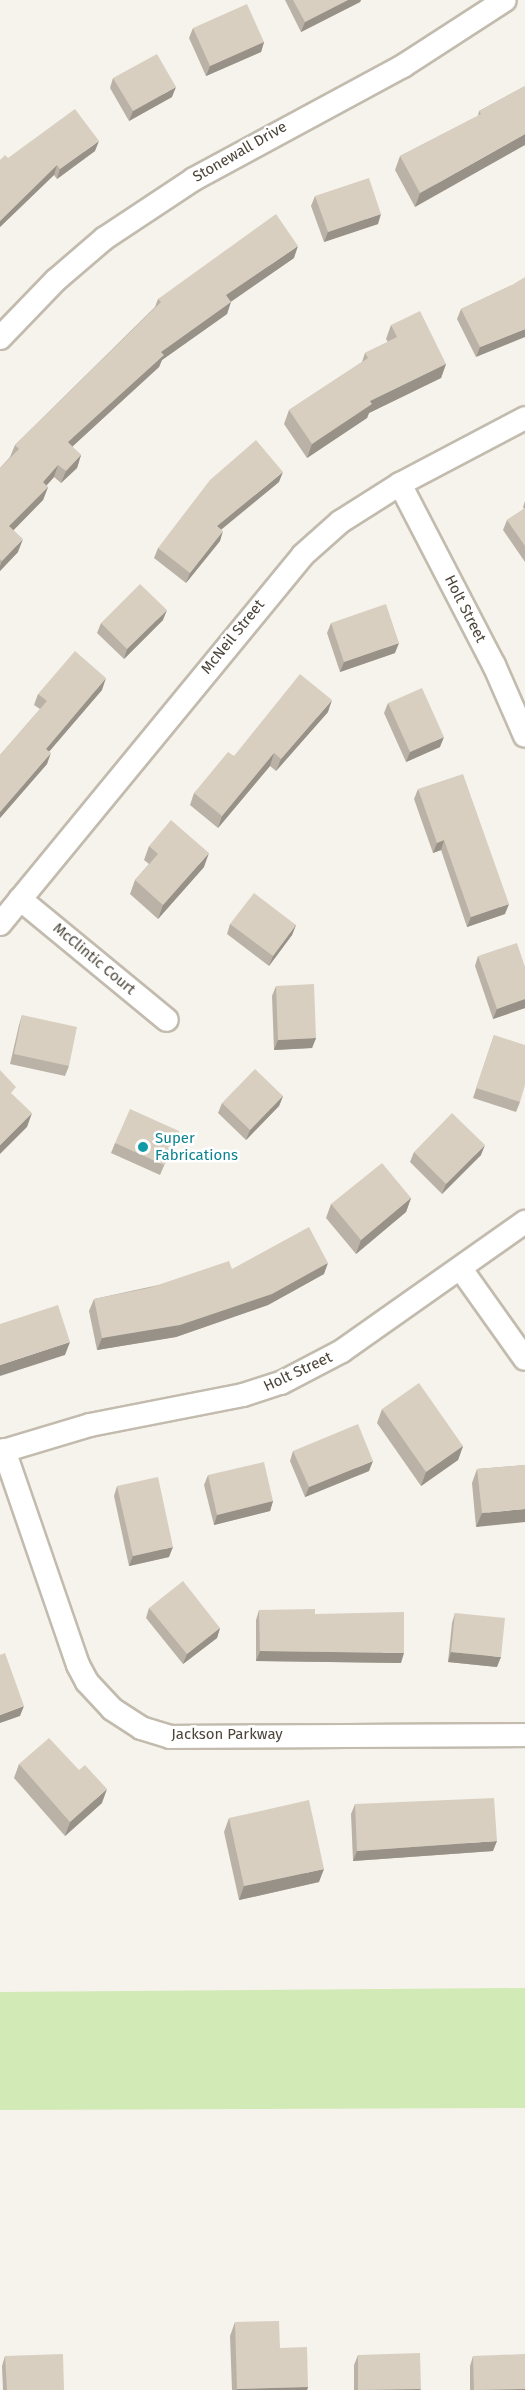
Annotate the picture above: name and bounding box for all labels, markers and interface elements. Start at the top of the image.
street label: Stonewall Drive [190,118,290,186]
street label: Holt Street [440,572,490,646]
street label: McNeil Street [198,596,268,678]
street label: McClintic Court [49,919,139,999]
place label: Super Fabrications [155,1129,238,1164]
marker: Super Fabrications [136,1140,150,1154]
street label: Holt Street [261,1348,335,1396]
street label: Jackson Parkway [171,1726,283,1744]

